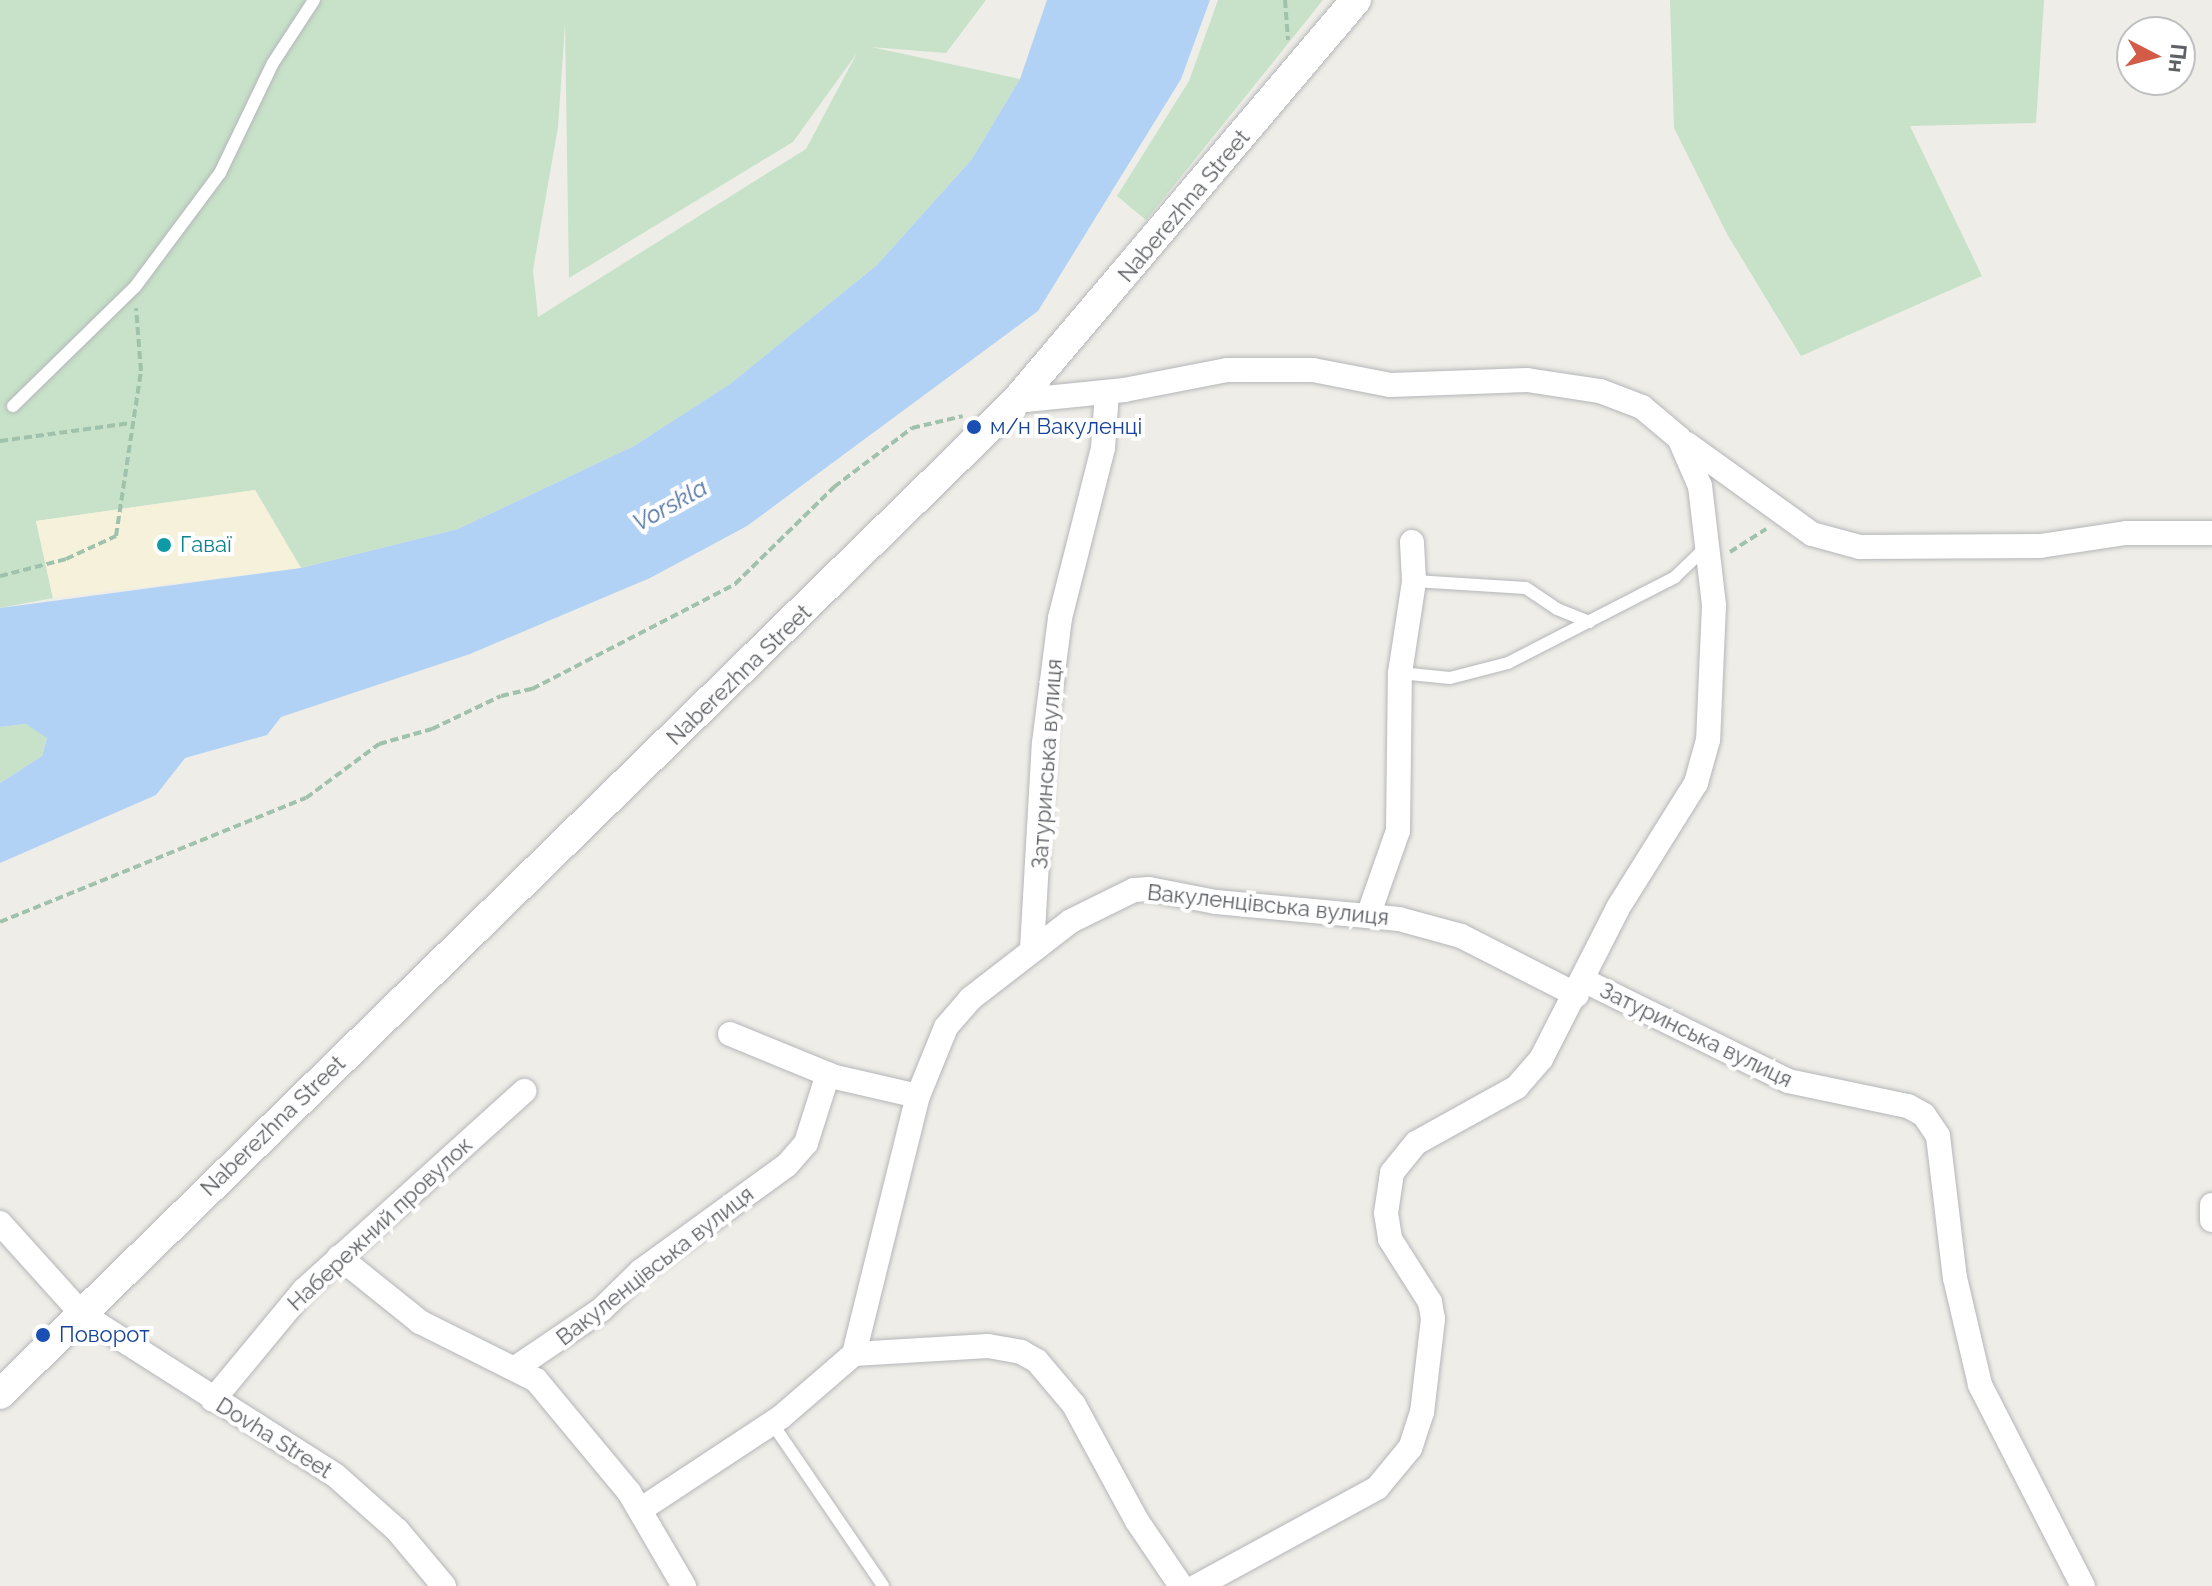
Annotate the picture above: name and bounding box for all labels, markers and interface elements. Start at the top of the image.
north arrow [2116,16,2196,96]
text: Пн [2163,42,2192,74]
street label: Naberezhna Street [1113,125,1255,287]
place label: м/н Вакуленці [990,414,1142,440]
marker: м/н Вакуленці [965,418,983,436]
water label: Vorskla [628,473,712,537]
place label: Гаваї [180,532,232,558]
marker: Гаваї [155,536,173,554]
street label: Naberezhna Street [661,599,817,751]
street label: Затуринська вулиця [1026,658,1068,870]
street label: Вакуленцівська вулиця [1146,879,1390,931]
street label: Затуринська вулиця [1595,977,1797,1093]
street label: Naberezhna Street [195,1050,351,1202]
street label: Набережний провулок [282,1132,478,1316]
street label: Вакуленцівська вулиця [551,1181,759,1351]
place label: Поворот [59,1322,150,1348]
marker: Поворот [34,1326,52,1344]
street label: Dovha Street [211,1392,337,1484]

